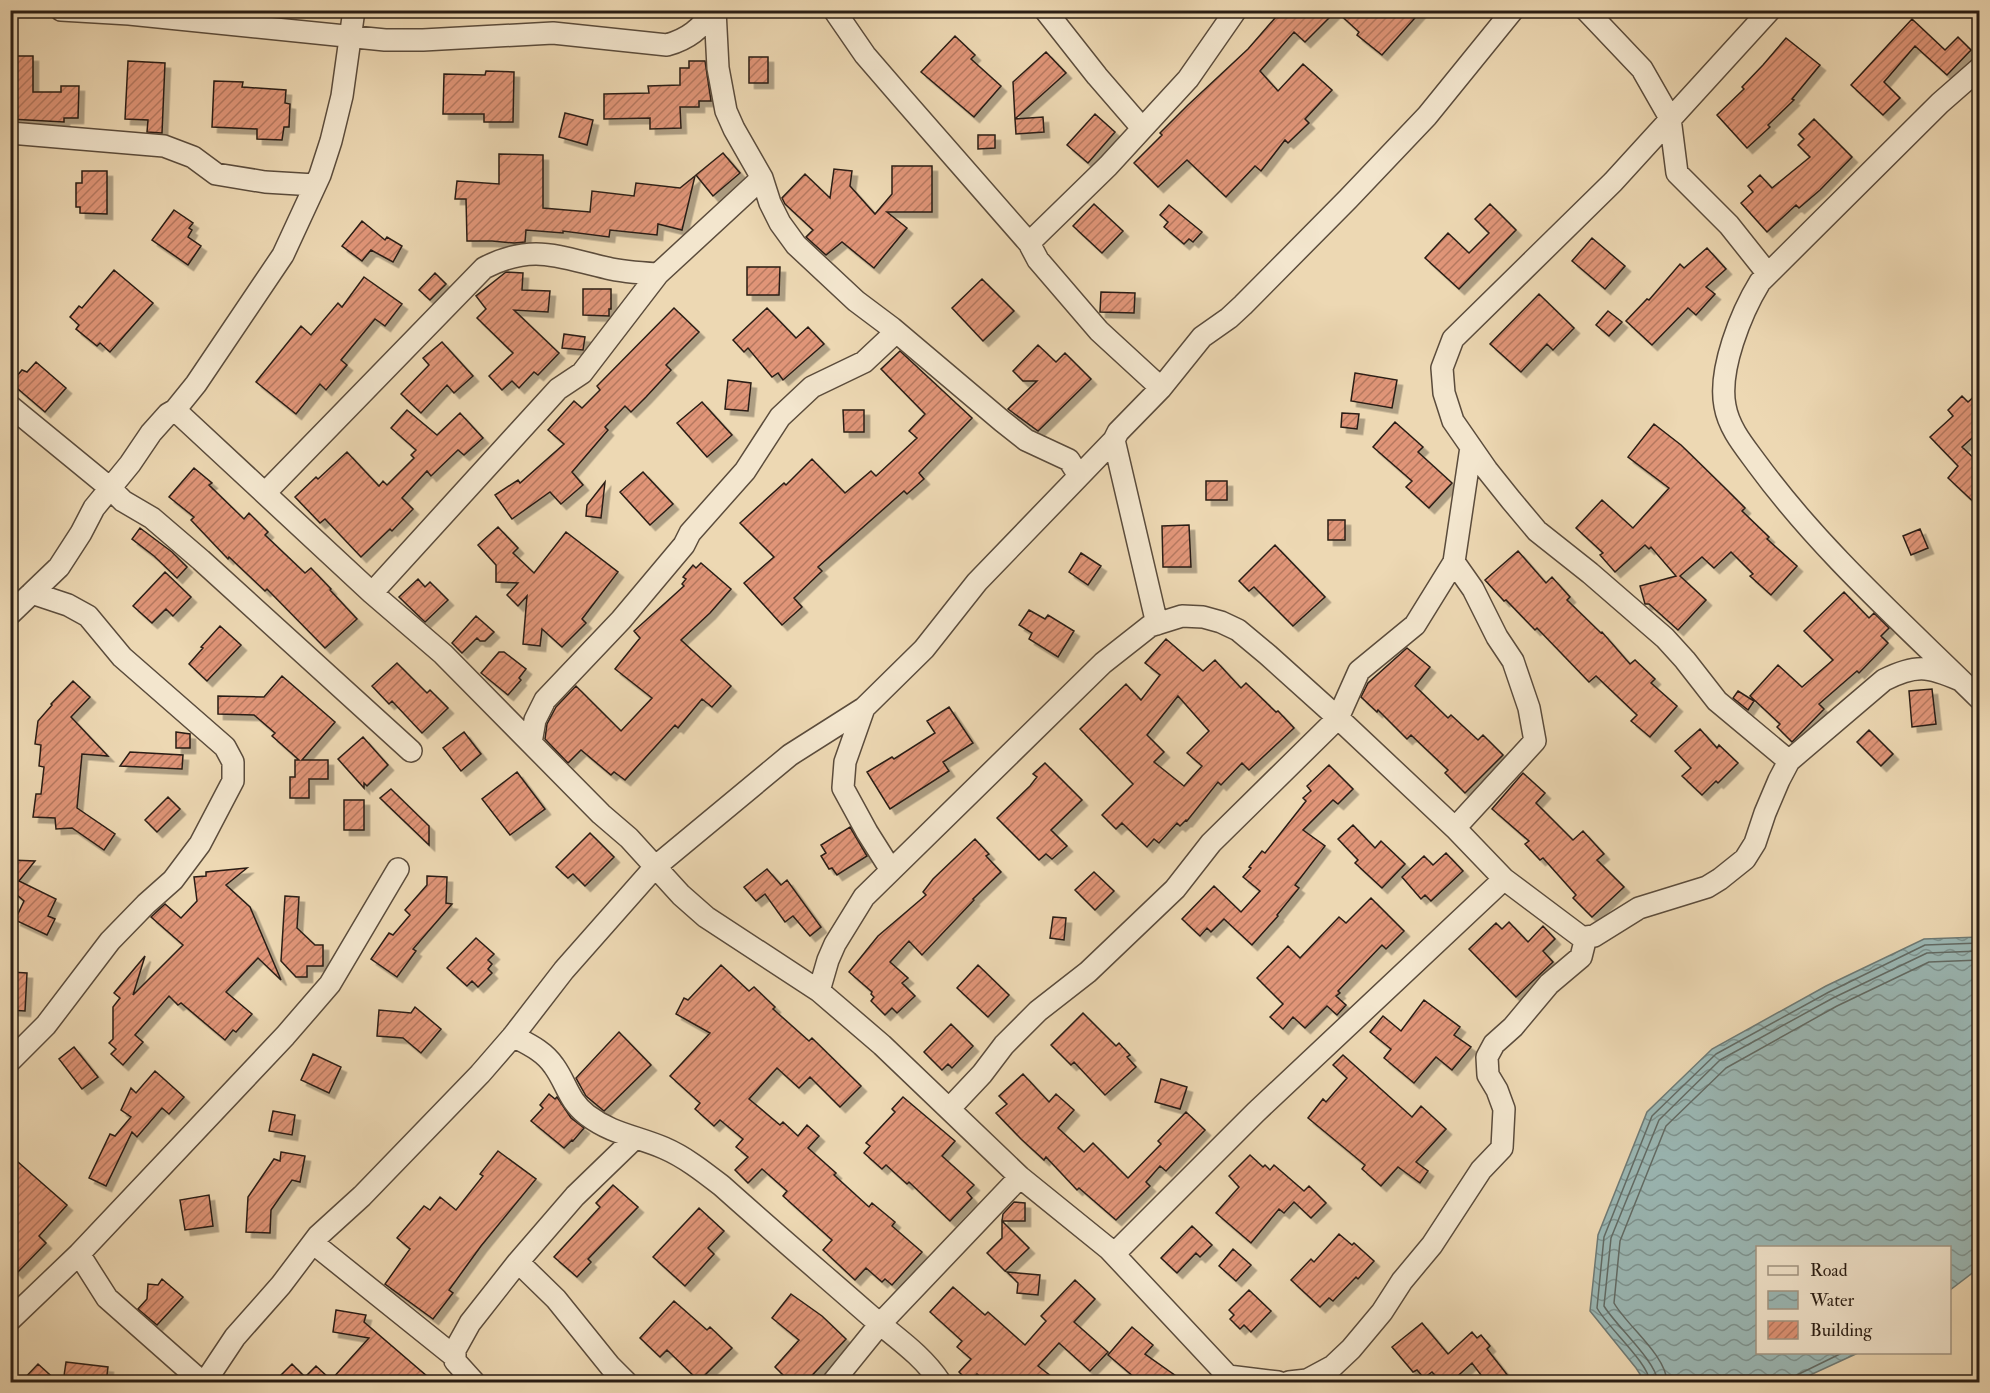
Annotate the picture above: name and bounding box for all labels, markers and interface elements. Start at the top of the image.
legend [1756,1246,1951,1354]
text: Road [1810,1259,1848,1282]
text: Water [1809,1289,1854,1312]
text: Building [1810,1319,1873,1342]

